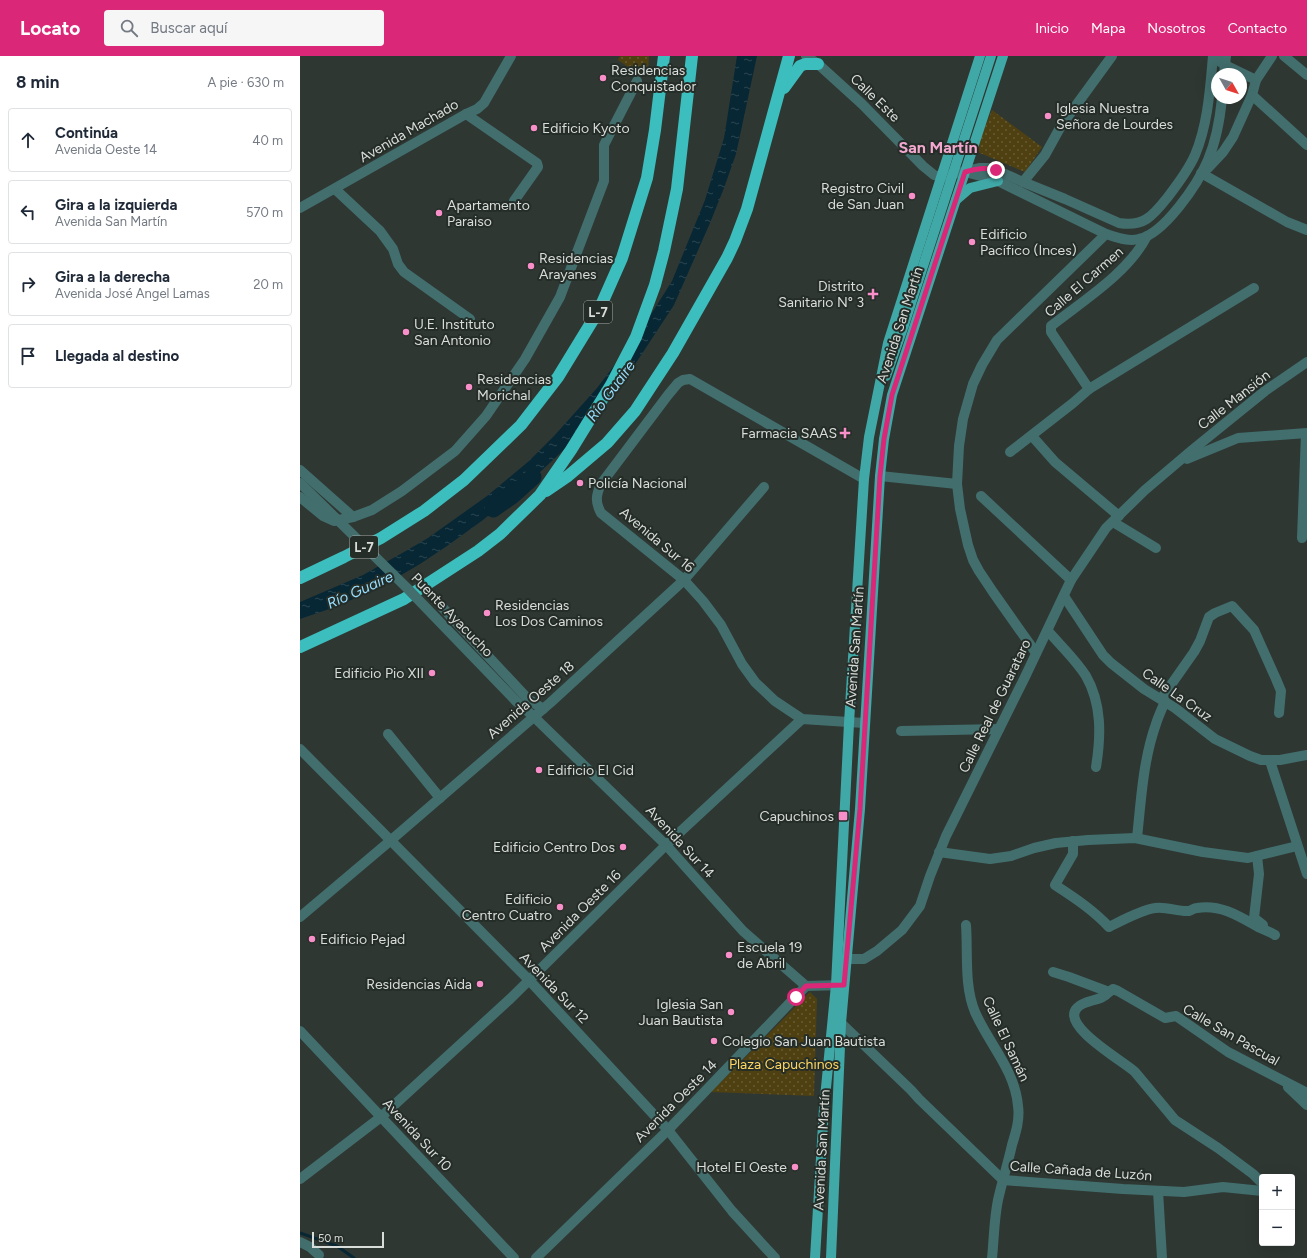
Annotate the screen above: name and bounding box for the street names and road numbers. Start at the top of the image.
street label: Calle Este [847,70,904,126]
street label: Avenida Machado [356,96,462,166]
street label: Calle El Carmen [1041,243,1127,321]
street label: Avenida San Martín [873,265,927,385]
road number: L-7 [584,301,612,323]
street label: Calle Mansión [1194,366,1274,433]
street label: Avenida Sur 16 [616,504,698,576]
road number: L-7 [350,536,378,558]
street label: Puente Ayacucho [408,569,496,661]
street label: Avenida San Martín [842,586,868,708]
street label: Calle Real de Guarataro [955,636,1035,776]
street label: Avenida Oeste 18 [484,658,578,742]
street label: Calle La Cruz [1139,665,1216,726]
street label: Avenida Sur 14 [642,802,718,882]
street label: Avenida Oeste 16 [535,866,625,956]
street label: Avenida Sur 12 [516,949,592,1027]
street label: Calle El Samán [979,994,1033,1084]
street label: Calle San Pascual [1180,1000,1282,1070]
street label: Avenida Oeste 14 [631,1056,721,1146]
street label: Avenida San Martín [810,1089,834,1211]
street label: Avenida Sur 10 [379,1095,455,1175]
street label: Calle Cañada de Luzón [1009,1158,1153,1184]

